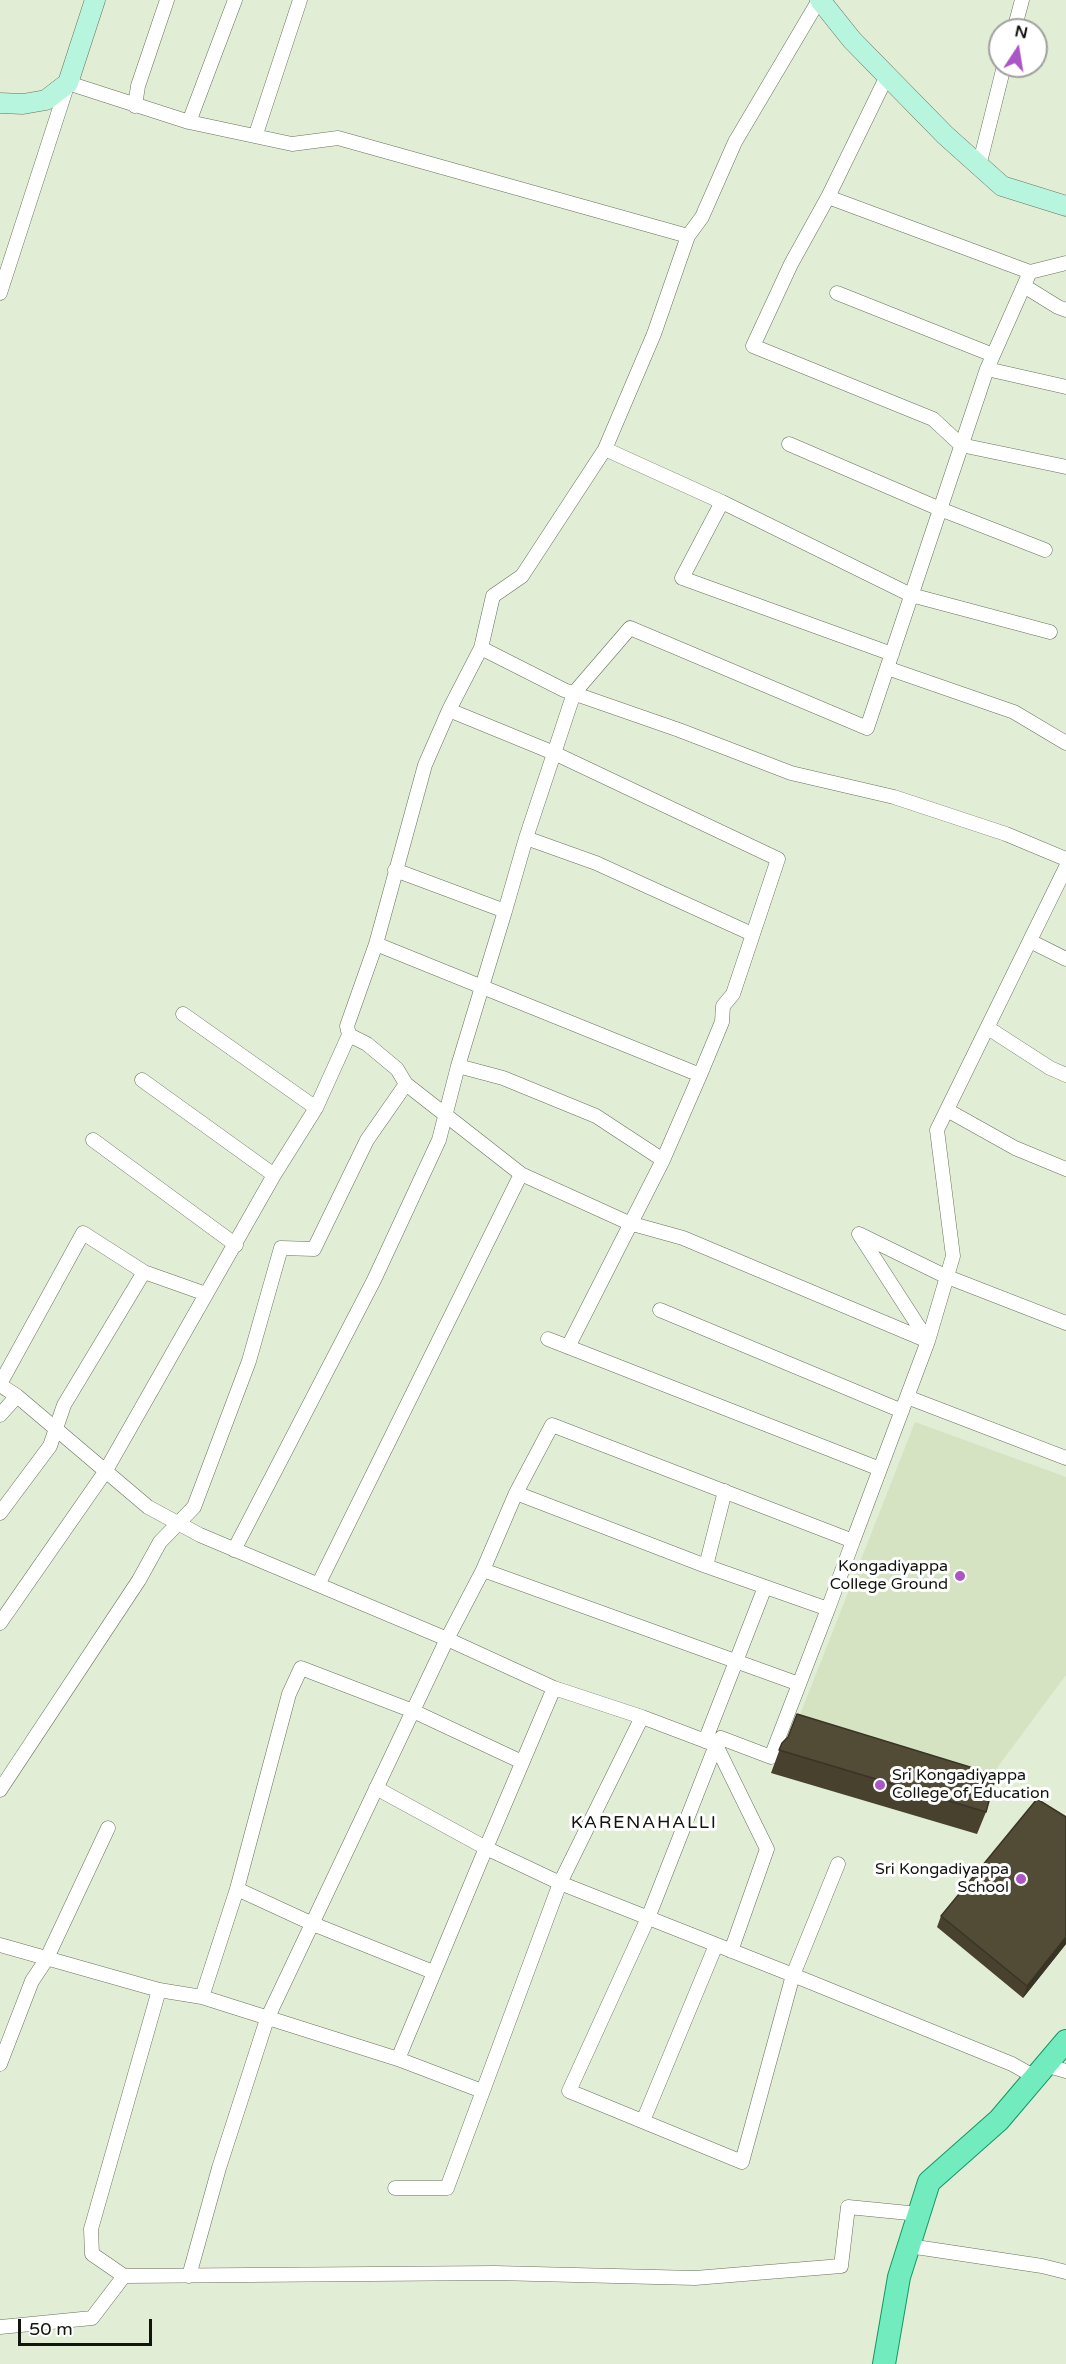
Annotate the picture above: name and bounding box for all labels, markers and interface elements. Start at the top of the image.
north arrow [988,18,1048,78]
text: N [1013,21,1030,43]
place label: Kongadiyappa College Ground [830,1557,948,1595]
marker: Kongadiyappa College Ground [953,1569,967,1583]
place label: Sri Kongadiyappa College of Education [892,1766,1050,1804]
marker: Sri Kongadiyappa College of Education [873,1778,887,1792]
district label: KARENAHALLI [571,1812,717,1834]
place label: Sri Kongadiyappa School [875,1860,1009,1898]
marker: Sri Kongadiyappa School [1014,1872,1028,1886]
scale bar [21,2307,154,2345]
text: 50 m [29,2318,73,2340]

